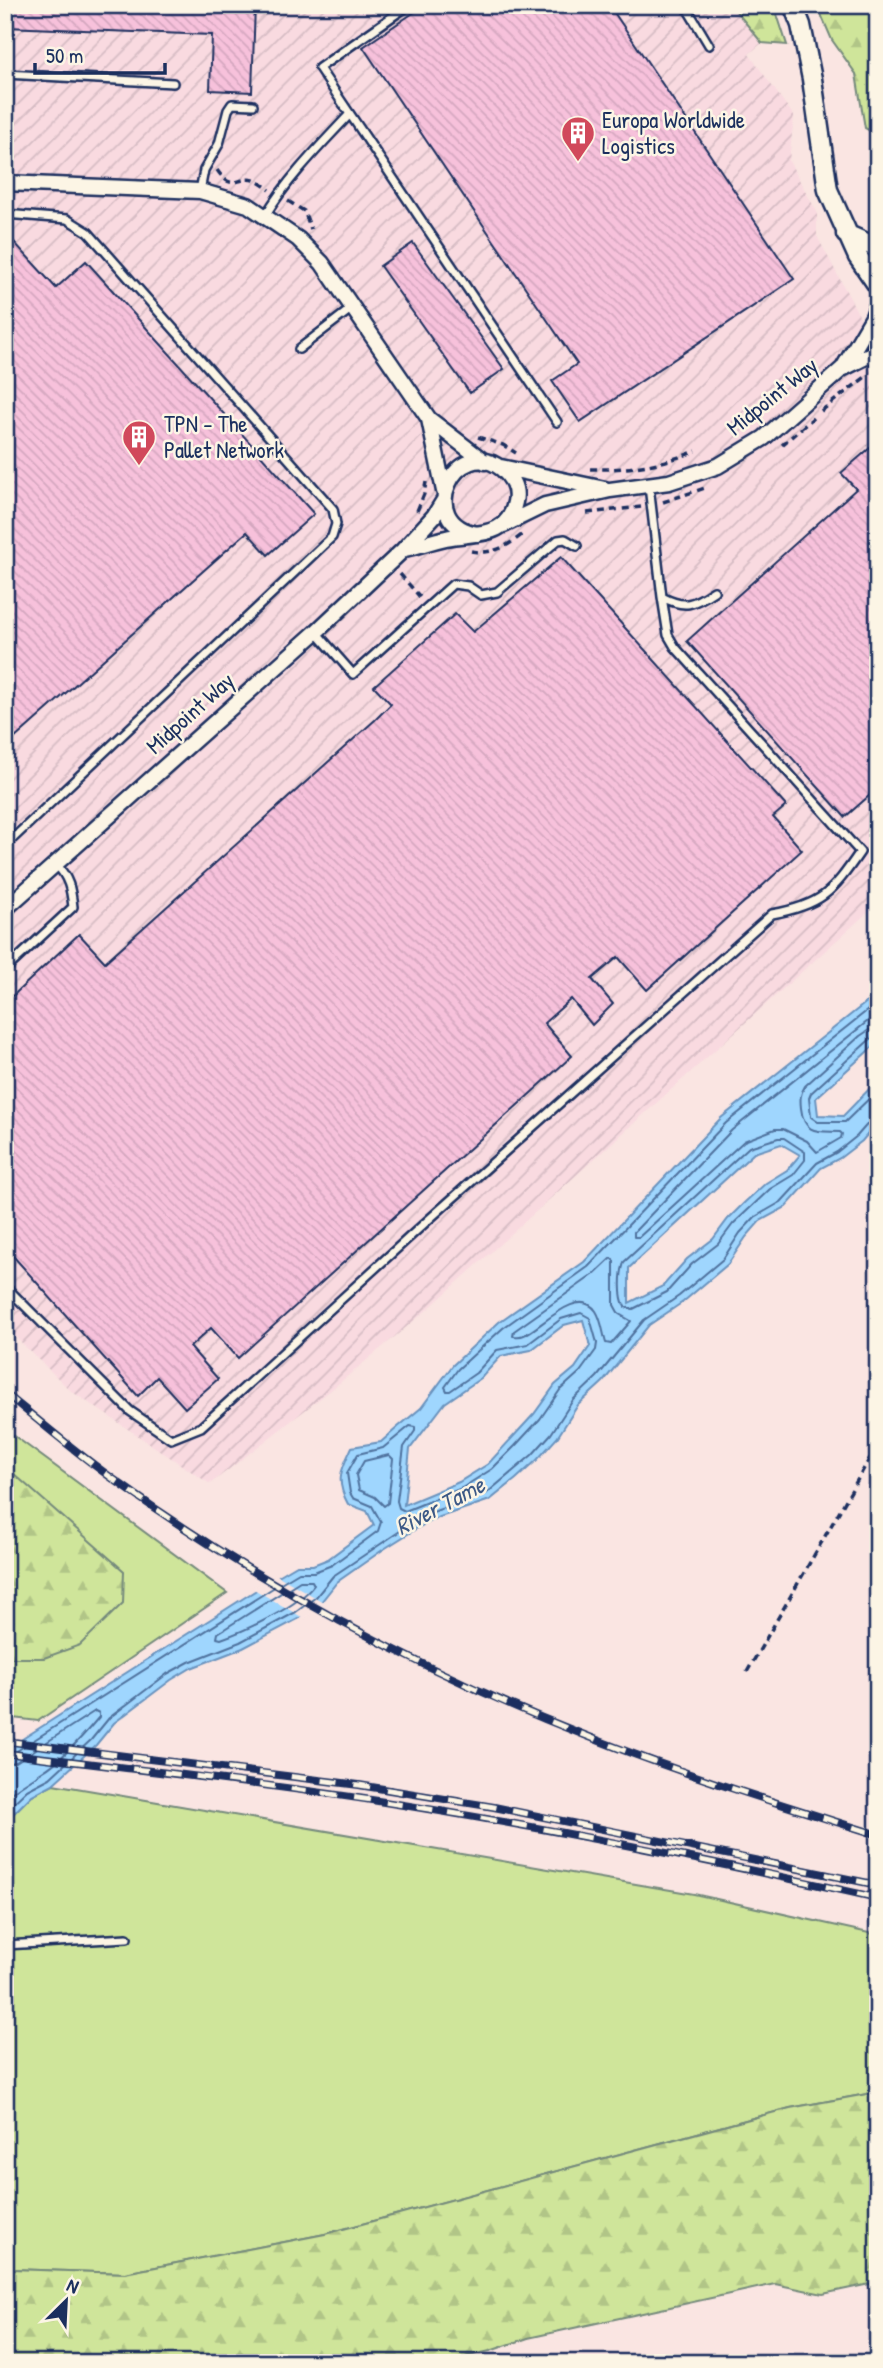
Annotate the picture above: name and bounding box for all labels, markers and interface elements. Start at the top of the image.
scale bar [35,32,164,76]
text: 50 m [46,41,83,70]
place label: Europa Worldwide Logistics [602,104,745,161]
building icon: Europa Worldwide Logistics [559,114,597,163]
street label: Midpoint Way [720,349,824,442]
place label: TPN - The Pallet Network [164,408,284,465]
building icon: TPN - The Pallet Network [120,418,158,467]
street label: Midpoint Way [139,665,241,760]
water label: River Tame [389,1468,491,1542]
north arrow [32,2266,102,2336]
text: N [63,2272,83,2299]

